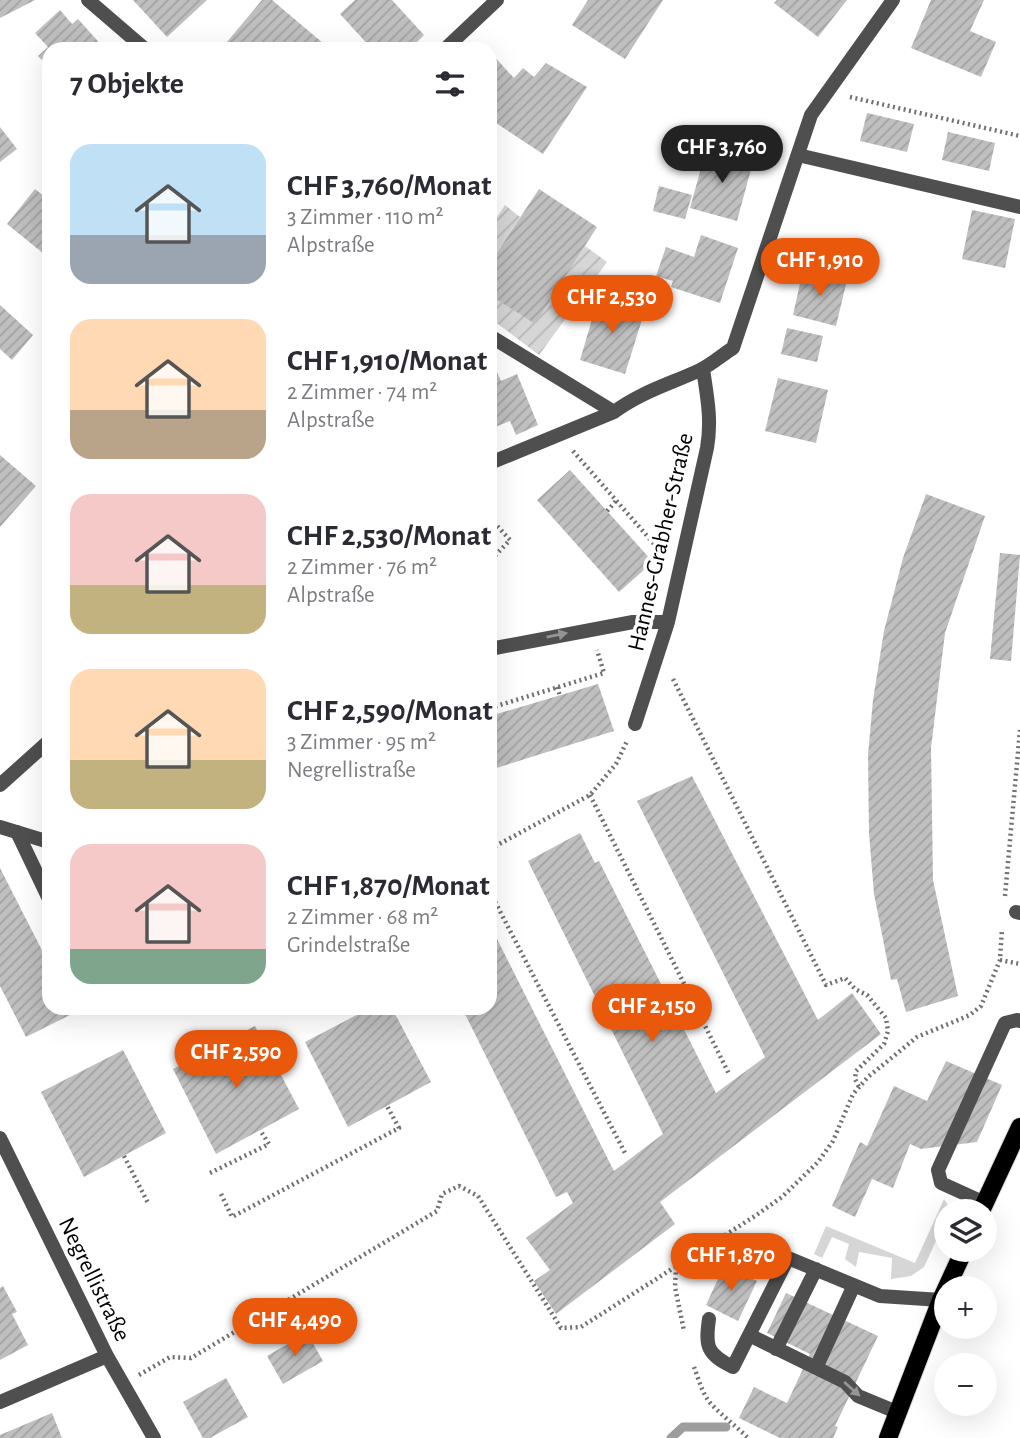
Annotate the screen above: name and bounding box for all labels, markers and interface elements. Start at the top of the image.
icon: filters [431,65,469,103]
text: 7 Objekte [70,69,184,99]
pin: CHF 3,760 [642,125,802,185]
text: CHF 3,760 [677,136,767,159]
text: CHF 3,760/Monat [287,171,492,201]
icon: home [126,172,210,256]
text: 3 Zimmer · 110 m² [287,206,444,229]
text: Alpstraße [287,234,375,257]
pin: CHF 1,910 [740,238,900,298]
text: CHF 1,910 [777,249,863,272]
pin: CHF 2,530 [532,276,692,335]
text: CHF 2,530 [567,286,657,309]
text: CHF 1,910/Monat [287,346,487,376]
icon: home [126,347,210,431]
text: 2 Zimmer · 74 m² [287,381,437,404]
text: Alpstraße [287,409,375,432]
street label: Hannes-Grabher-Straße [624,431,698,654]
text: CHF 2,530/Monat [287,521,491,551]
icon: home [126,522,210,606]
text: 2 Zimmer · 76 m² [287,556,437,579]
text: Alpstraße [287,584,375,607]
one-way arrow [546,629,568,640]
text: CHF 2,590/Monat [287,696,493,726]
icon: home [126,697,210,781]
text: 3 Zimmer · 95 m² [287,731,436,754]
text: Negrellistraße [287,759,416,782]
text: CHF 1,870/Monat [287,871,490,901]
icon: home [126,872,210,956]
text: 2 Zimmer · 68 m² [287,906,438,929]
text: Grindelstraße [287,934,410,957]
pin: CHF 2,150 [572,984,732,1044]
text: CHF 2,150 [608,995,696,1018]
pin: CHF 2,590 [156,1030,316,1090]
text: CHF 2,590 [191,1041,282,1064]
map controls [934,1199,997,1416]
button: layers [934,1199,997,1262]
street label: Negrellistraße [54,1214,134,1345]
pin: CHF 1,870 [651,1234,811,1293]
text: CHF 1,870 [687,1244,775,1267]
button: + [934,1276,997,1339]
pin: CHF 4,490 [215,1298,375,1358]
text: CHF 4,490 [248,1309,342,1332]
button: − [934,1353,997,1416]
one-way arrow [843,1381,861,1397]

